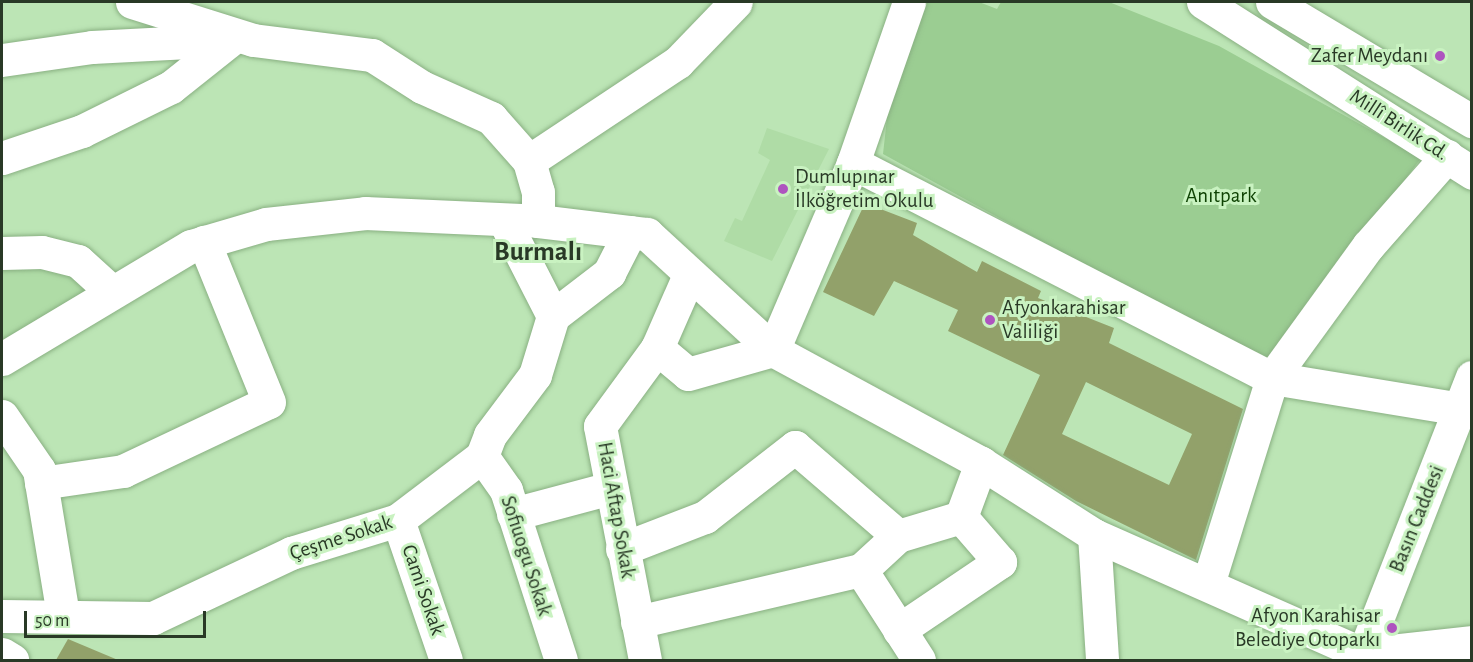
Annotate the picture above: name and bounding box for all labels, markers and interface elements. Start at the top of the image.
place label: Zafer Meydanı [1311,43,1428,69]
marker: Zafer Meydanı [1433,49,1447,63]
street label: Millî Birlik Cd. [1345,84,1453,166]
place label: Dumlupınar İlköğretim Okulu [795,164,934,214]
marker: Dumlupınar İlköğretim Okulu [776,182,790,196]
park label: Anıtpark [1185,183,1257,209]
district label: Burmalı [494,236,582,268]
place label: Afyonkarahisar Valiliği [1002,295,1125,345]
marker: Afyonkarahisar Valiliği [983,313,997,327]
street label: Haci Aftap Sokak [592,440,640,580]
street label: Basın Caddesi [1384,462,1450,576]
street label: Sofiuogu Sokak [495,493,557,619]
street label: Çeşme Sokak [287,510,395,566]
street label: Cami Sokak [396,541,450,639]
scale bar [27,599,208,637]
place label: Afyon Karahisar Belediye Otoparkı [1235,603,1380,653]
text: 50 m [35,612,69,630]
marker: Afyon Karahisar Belediye Otoparkı [1385,621,1399,635]

